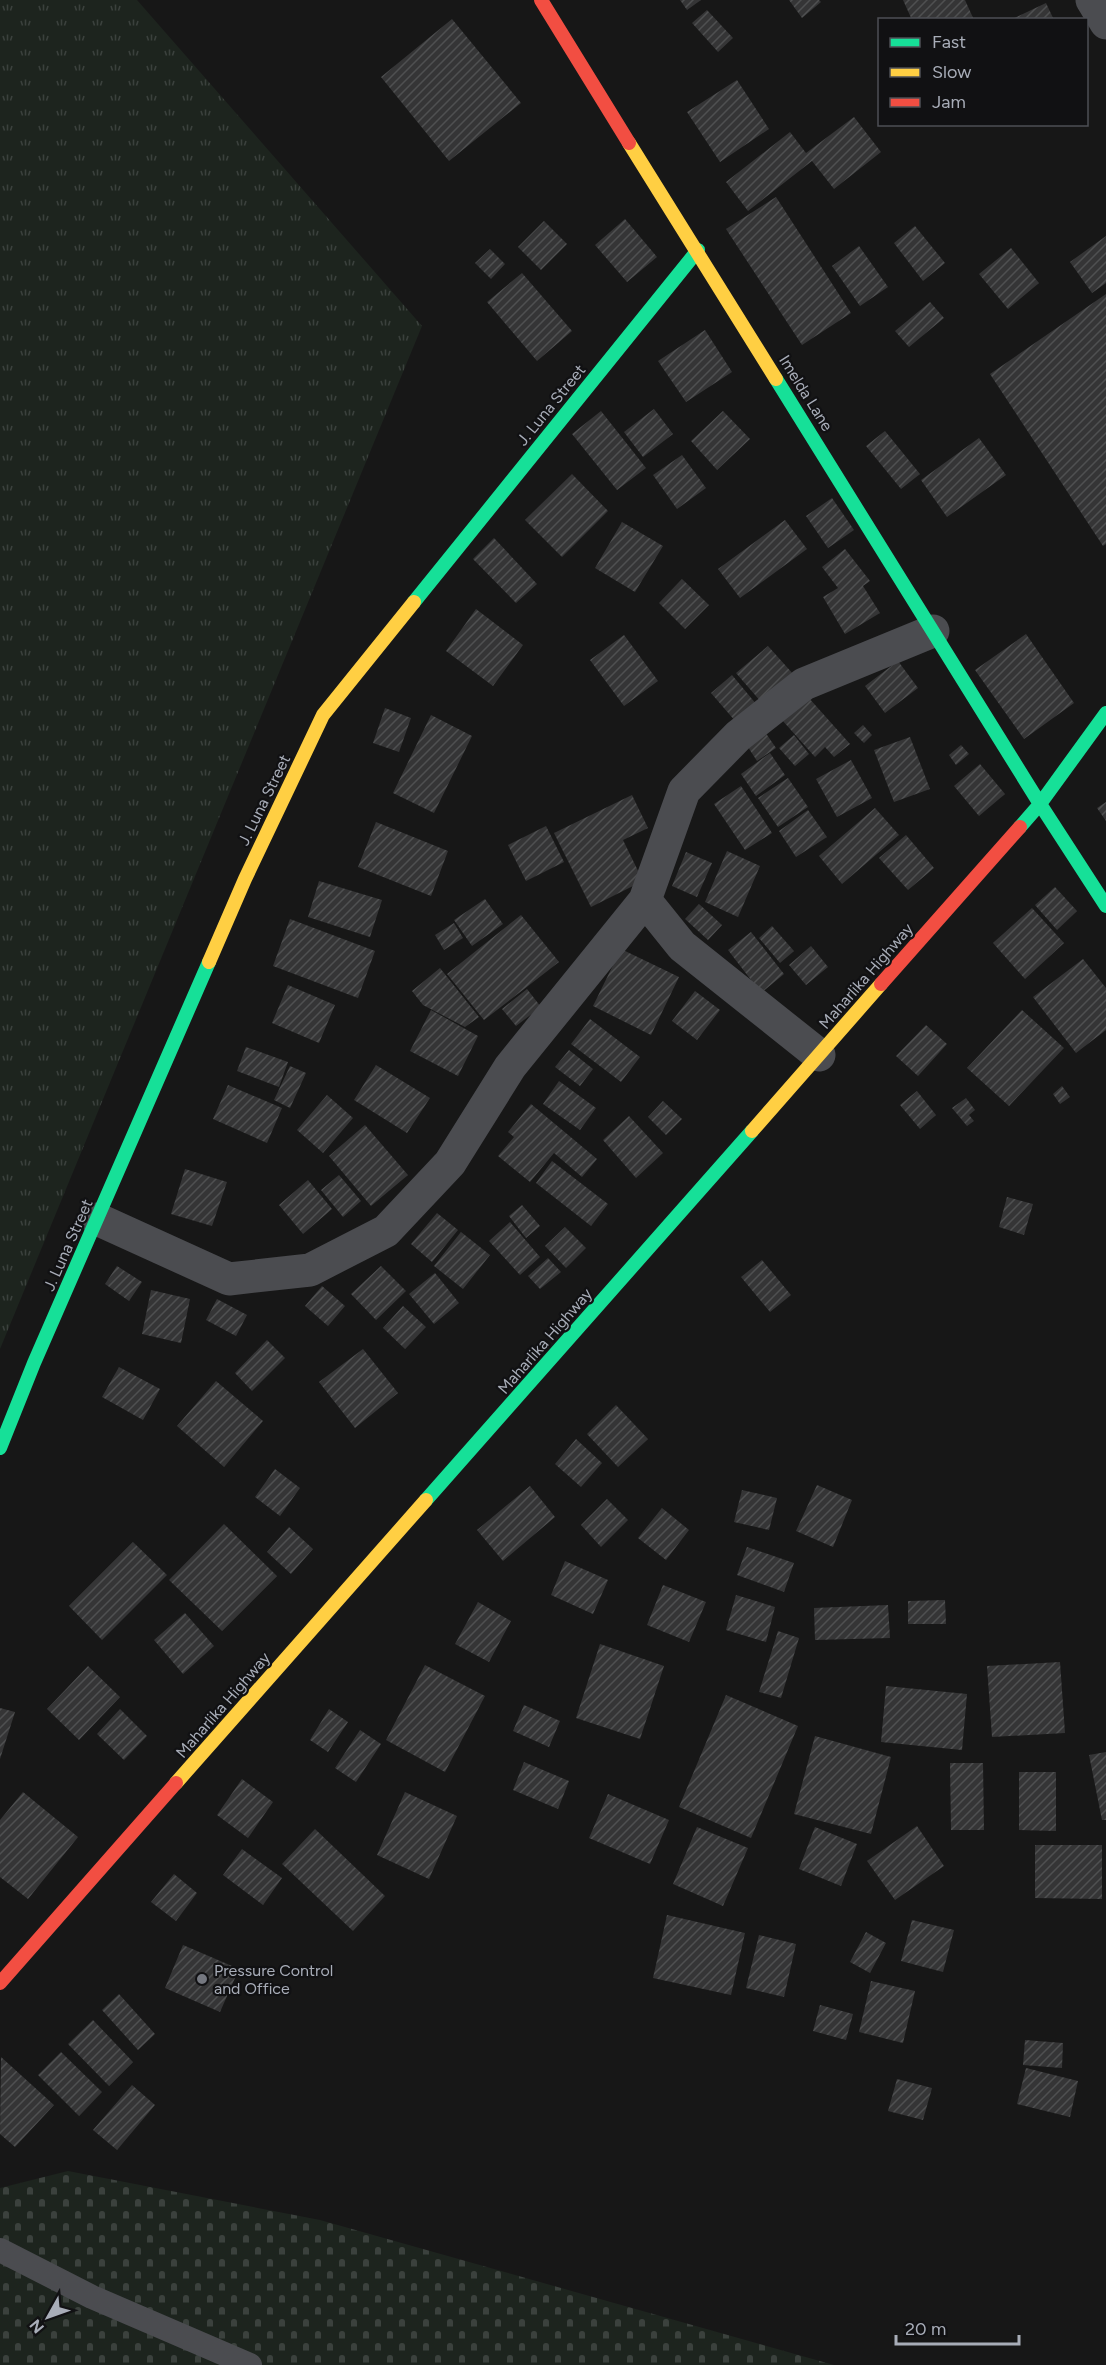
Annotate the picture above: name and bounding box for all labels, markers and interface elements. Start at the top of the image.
legend [878,18,1088,126]
text: Fast [932,31,966,53]
text: Slow [932,61,971,83]
text: Jam [932,91,966,113]
street label: Imelda Lane [775,352,837,435]
street label: J. Luna Street [513,361,589,449]
street label: J. Luna Street [234,752,294,848]
street label: Maharlika Highway [815,919,917,1033]
street label: J. Luna Street [39,1196,97,1294]
street label: Maharlika Highway [494,1284,596,1398]
street label: Maharlika Highway [172,1648,274,1762]
place label: Pressure Control and Office [214,1961,333,1998]
marker: Pressure Control and Office [195,1972,209,1986]
north arrow [18,2287,78,2347]
scale bar [896,2308,1019,2346]
text: N [26,2315,48,2337]
text: 20 m [905,2318,946,2340]

